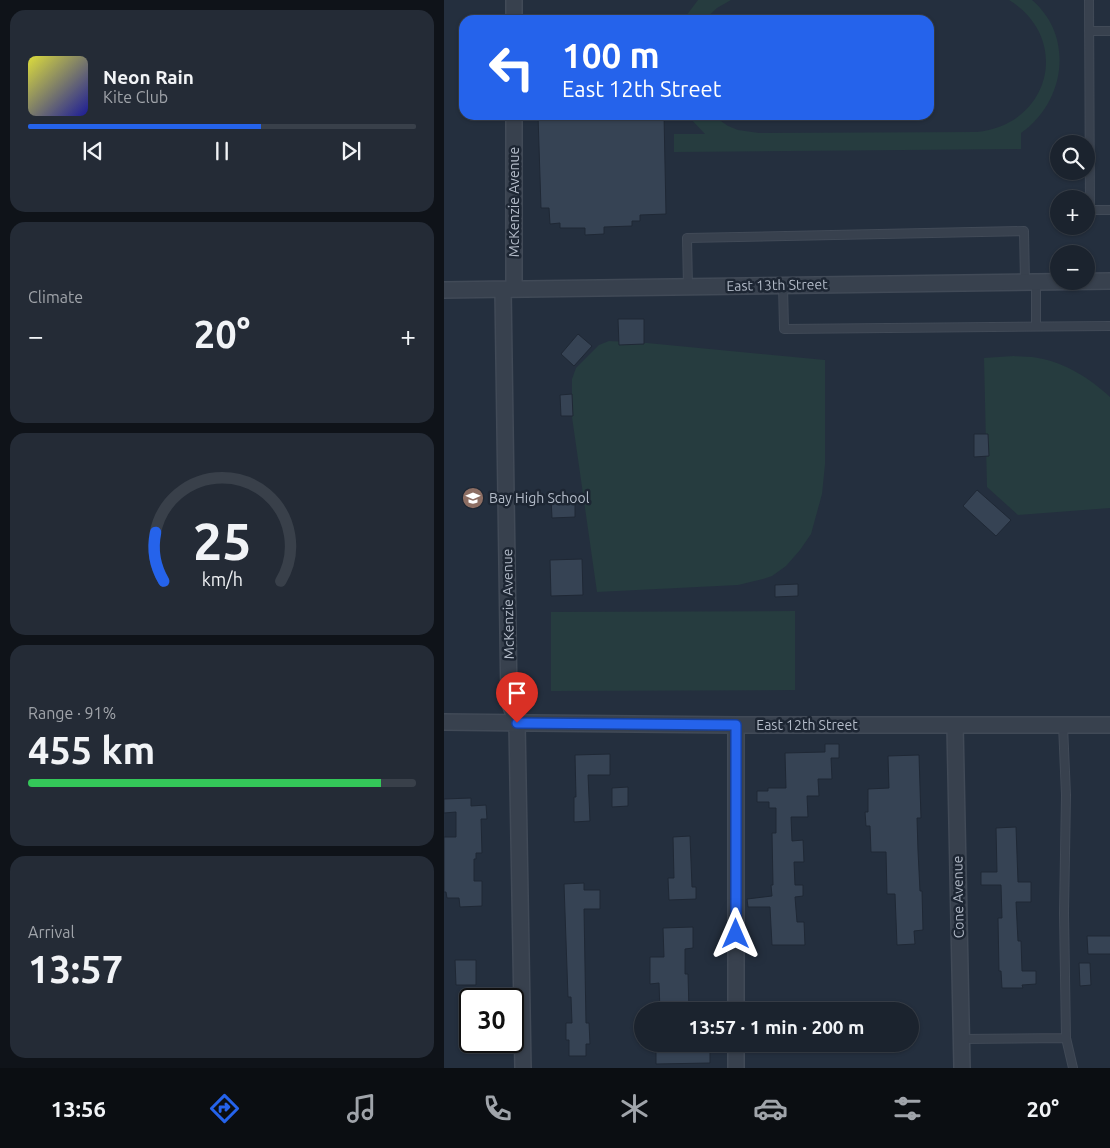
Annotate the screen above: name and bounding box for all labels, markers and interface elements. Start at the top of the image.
icon: left [479,35,544,100]
text: 100 m [562,35,660,75]
text: Neon Rain [103,66,194,88]
text: East 12th Street [562,76,721,101]
text: Kite Club [103,88,168,106]
map controls [1050,135,1095,290]
button: search [1050,135,1095,180]
icon: previous [79,137,107,165]
icon: pause [208,137,236,165]
icon: next [337,137,365,165]
street label: McKenzie Avenue [506,147,522,257]
button: + [1050,190,1095,235]
button: − [1050,245,1095,290]
street label: East 13th Street [726,276,828,294]
text: Climate [28,288,83,306]
text: 20° [194,313,250,355]
text: − [28,320,44,351]
text: + [400,320,416,351]
school or university icon: Bay High School [461,486,485,510]
place label: Bay High School [489,490,590,506]
text: 25 [193,512,251,570]
street label: McKenzie Avenue [499,549,517,659]
text: km/h [201,569,243,589]
pin [496,672,538,723]
icon: arrive [503,679,531,707]
text: Range · 91% [28,704,116,722]
street label: East 12th Street [756,717,858,733]
text: 455 km [28,729,155,771]
street label: Cone Avenue [949,855,967,939]
position arrow [709,907,761,959]
text: Arrival [28,923,75,941]
text: 13:57 [28,948,123,990]
speed limit sign: 30 [459,988,524,1053]
text: 13:57 · 1 min · 200 m [689,1016,864,1038]
icon: directions [207,1091,242,1126]
icon: music [344,1091,379,1126]
icon: phone [480,1091,515,1126]
icon: climate [617,1091,652,1126]
icon: car [753,1091,788,1126]
icon: filters [890,1091,925,1126]
text: 13:56 [51,1096,106,1121]
text: 20° [1027,1096,1059,1121]

